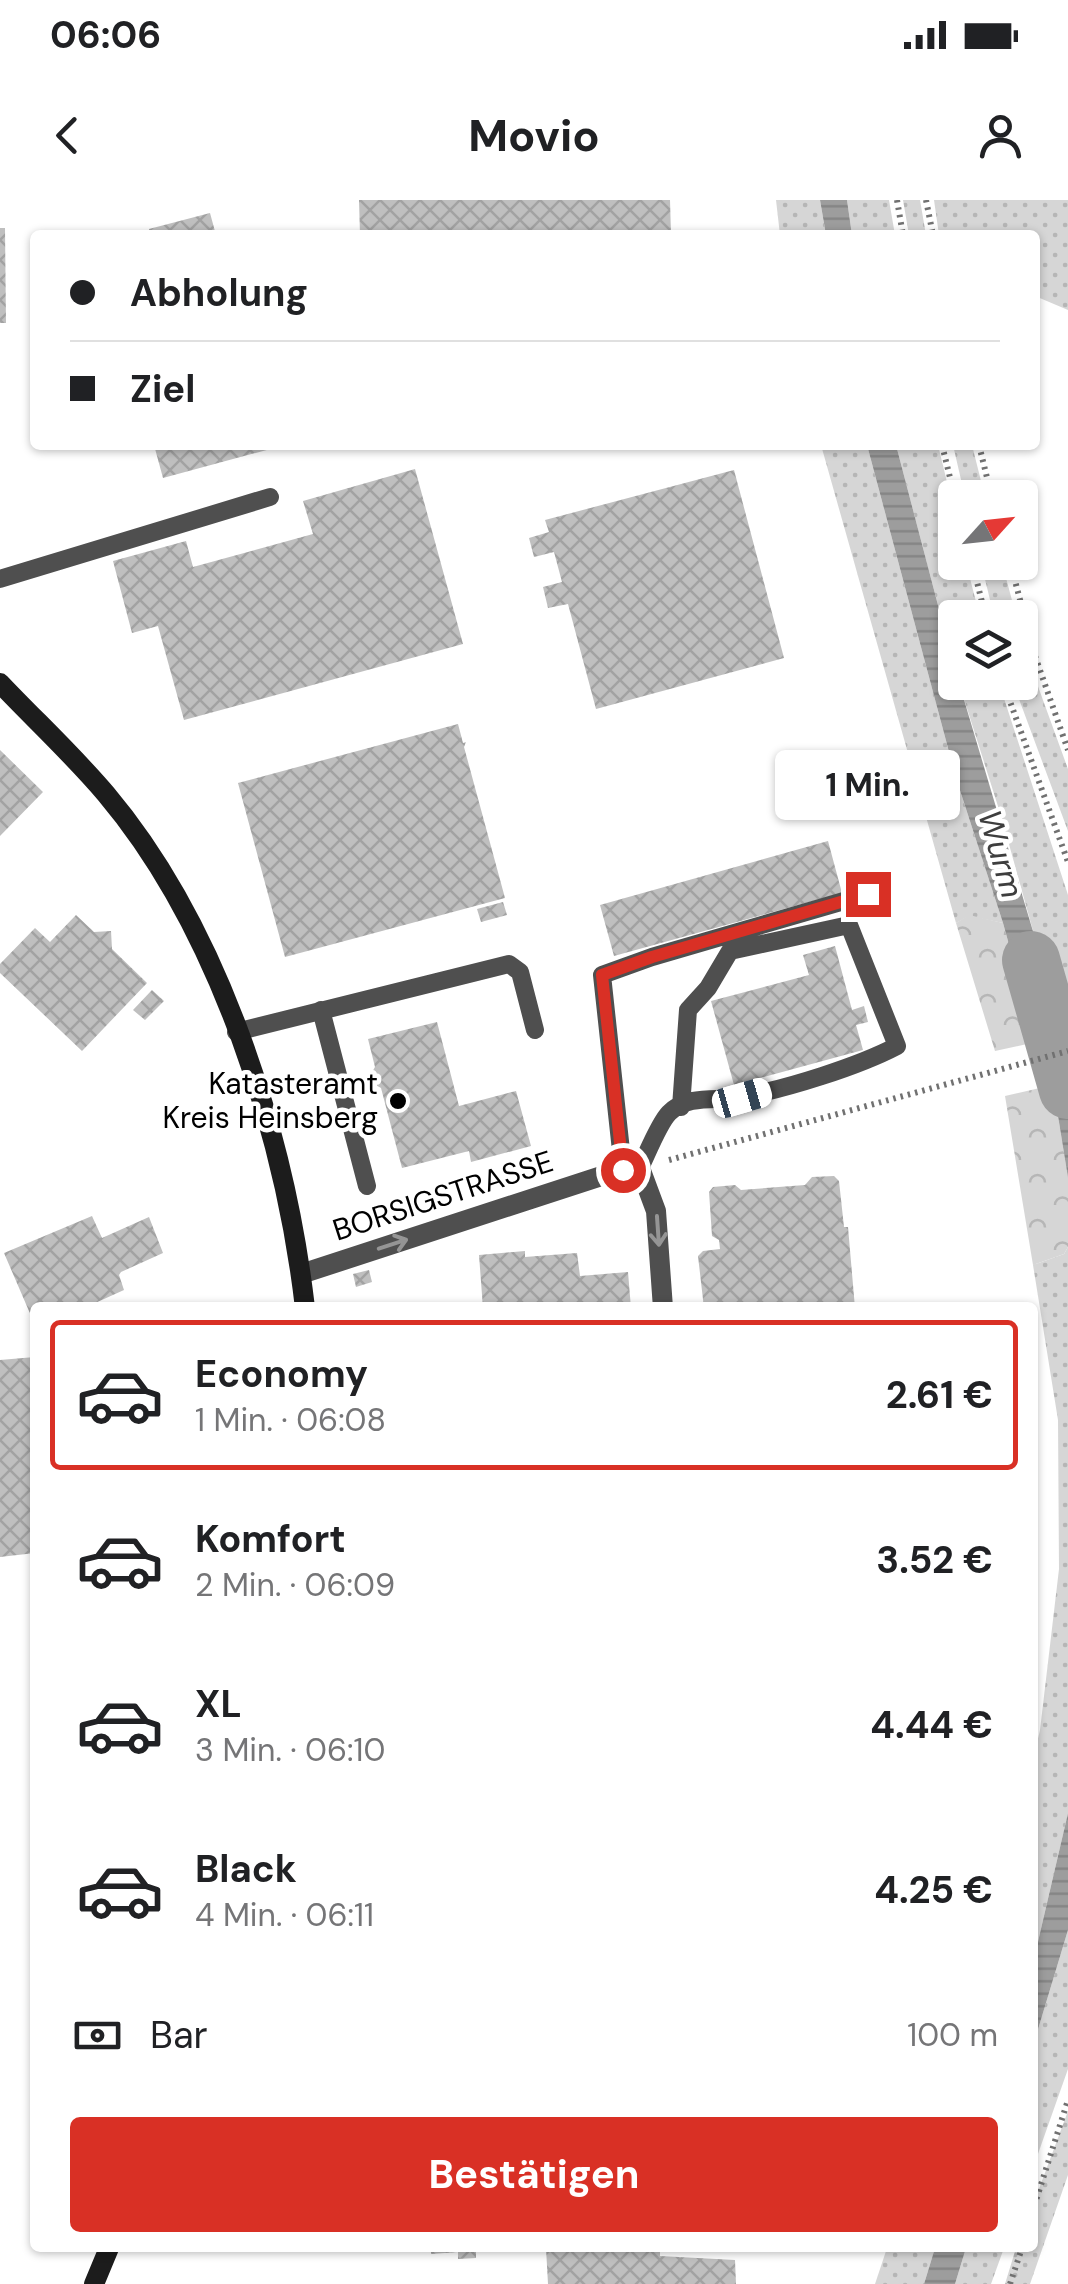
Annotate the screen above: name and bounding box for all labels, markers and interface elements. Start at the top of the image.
text: 06:06 [50,10,161,60]
text: Movio [468,106,600,165]
icon: back [40,108,95,163]
icon: person [973,108,1028,163]
text: Abholung [130,268,308,318]
text: Ziel [130,364,195,414]
north arrow [938,480,1038,580]
map controls [938,480,1038,700]
button: layers [938,600,1038,700]
callout: 1 Min. [776,749,960,819]
text: 1 Min. [825,764,910,806]
water label: Wurm [969,805,1033,903]
route end [846,872,891,917]
place label: Katasteramt Kreis Heinsberg [162,1064,378,1137]
car [709,1075,775,1121]
marker: Katasteramt Kreis Heinsberg [387,1090,409,1112]
street label: BORSIGSTRASSE [328,1142,558,1250]
route start [601,1148,646,1193]
one-way arrow [648,1215,667,1247]
one-way arrow [377,1234,409,1252]
text: Economy [195,1349,368,1399]
icon: car [75,1350,165,1440]
text: 2.61 € [886,1370,993,1420]
text: 1 Min. · 06:08 [195,1399,386,1441]
text: Komfort [195,1514,346,1564]
icon: car [75,1515,165,1605]
text: 3.52 € [876,1535,993,1585]
text: 2 Min. · 06:09 [195,1564,395,1606]
text: XL [195,1679,242,1729]
icon: car [75,1680,165,1770]
text: 4.44 € [870,1700,993,1750]
text: 3 Min. · 06:10 [195,1729,385,1771]
text: Black [195,1844,297,1894]
icon: car [75,1845,165,1935]
text: 4.25 € [874,1865,993,1915]
text: 4 Min. · 06:11 [195,1894,374,1936]
icon: cash [70,2008,125,2063]
text: Bar [150,2010,208,2060]
text: 100 m [907,2014,998,2056]
button: Bestätigen [70,2117,998,2232]

